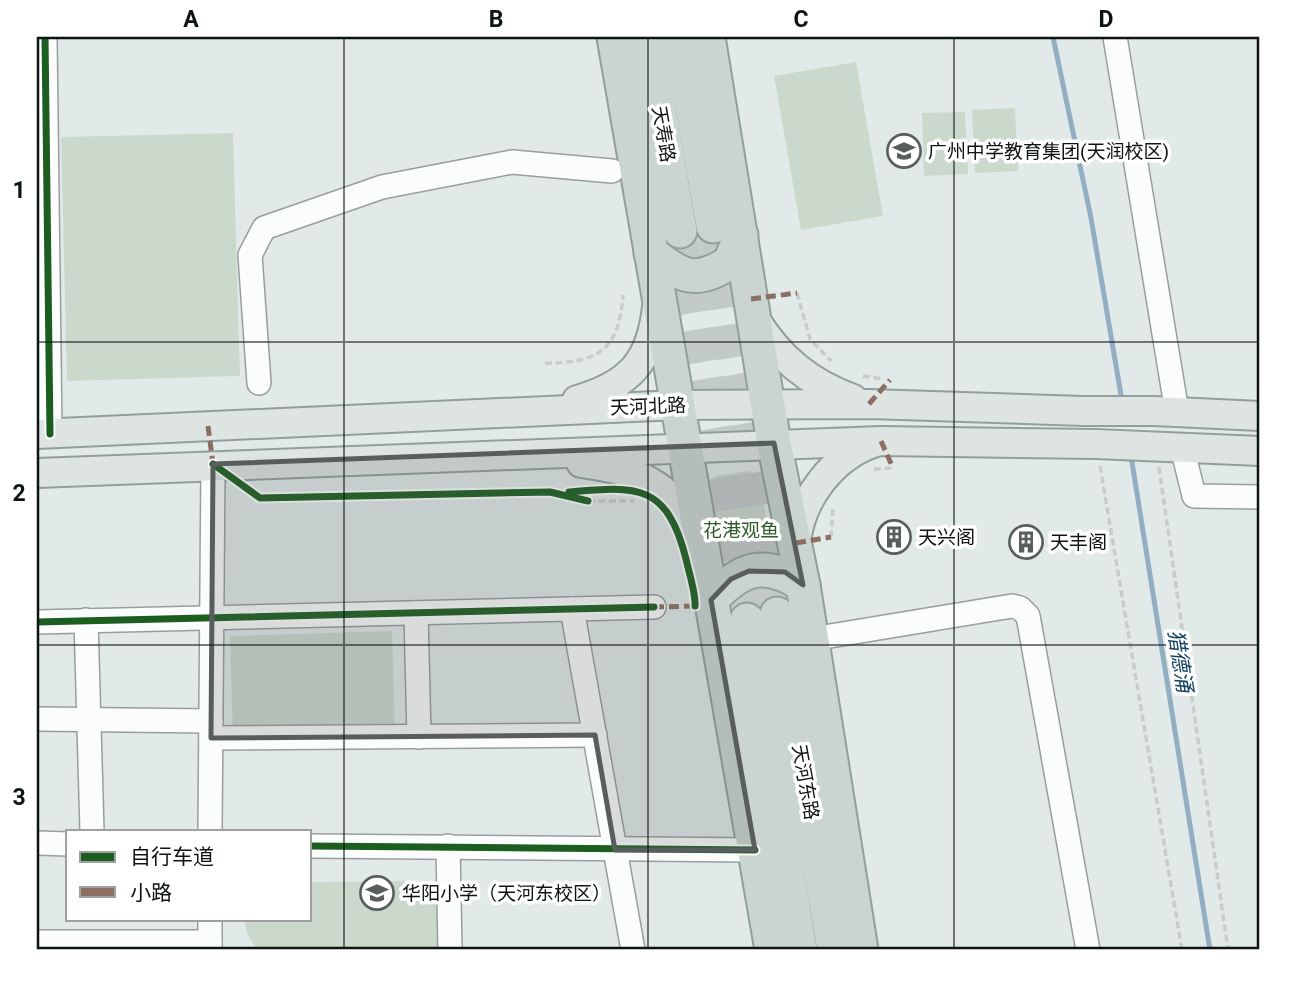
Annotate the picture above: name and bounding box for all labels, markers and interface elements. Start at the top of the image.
text: A [183,6,199,33]
text: B [489,6,503,33]
text: C [793,6,809,33]
text: D [1099,6,1113,33]
street label: 天寿路 [647,104,680,164]
school or university icon: 广州中学教育集团(天润校区) [885,132,923,170]
place label: 广州中学教育集团(天润校区) [928,140,1169,163]
text: 1 [12,177,26,204]
street label: 天河北路 [610,394,686,419]
text: 2 [12,480,26,507]
building icon: 天兴阁 [875,518,913,556]
park label: 花港观鱼 [703,519,779,542]
building icon: 天丰阁 [1007,523,1045,561]
place label: 天兴阁 [918,526,975,549]
place label: 天丰阁 [1050,531,1107,554]
water label: 猎德涌 [1163,628,1197,696]
street label: 天河东路 [788,743,823,822]
text: 3 [12,784,26,811]
legend [66,830,312,920]
text: 自行车道 [130,845,214,869]
school or university icon: 华阳小学（天河东校区） [358,874,396,912]
text: 小路 [130,881,172,905]
place label: 华阳小学（天河东校区） [402,882,611,905]

